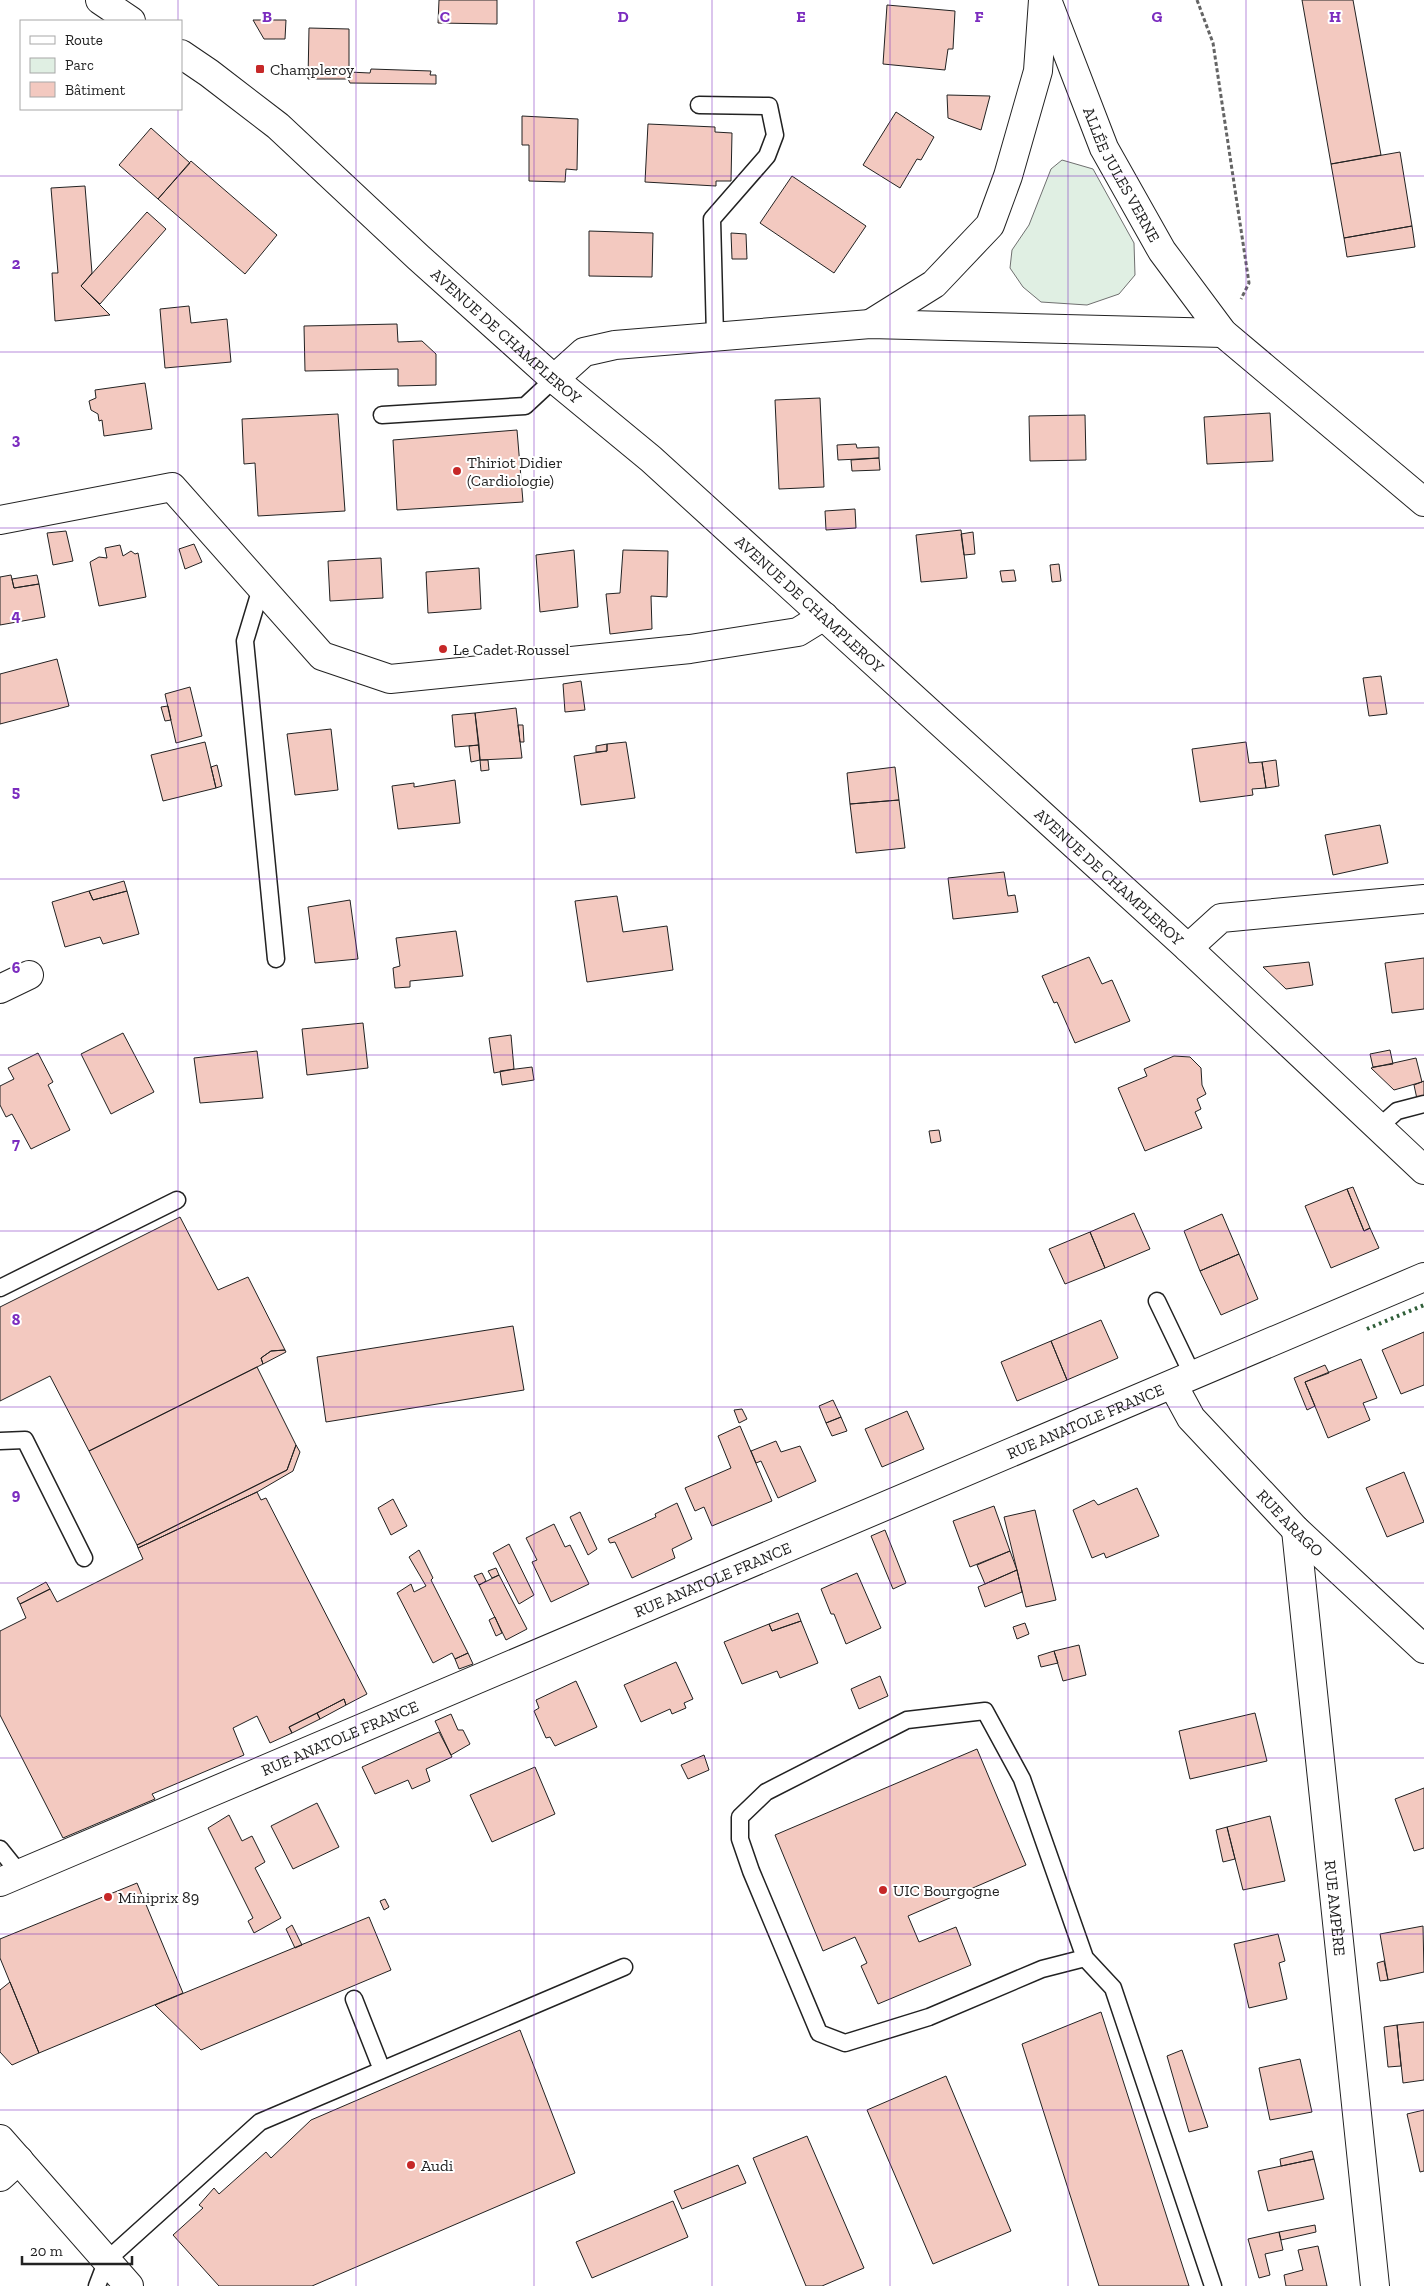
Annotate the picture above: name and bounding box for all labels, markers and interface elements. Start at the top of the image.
text: B [262,7,272,26]
text: C [440,7,450,26]
text: D [617,7,629,26]
text: E [796,7,806,26]
text: F [974,7,984,26]
text: G [1152,7,1163,26]
text: H [1329,7,1341,26]
legend [20,20,182,110]
text: Route [65,31,103,49]
text: Parc [65,56,94,74]
place label: Champleroy [270,60,355,79]
marker: Champleroy [254,63,266,75]
text: Bâtiment [65,81,126,99]
street label: ALLÉE JULES VERNE [1079,104,1164,245]
text: 2 [12,254,21,273]
street label: AVENUE DE CHAMPLEROY [427,264,585,408]
text: 3 [12,430,21,449]
place label: Thiriot Didier (Cardiologie) [467,453,563,490]
marker: Thiriot Didier (Cardiologie) [451,465,463,477]
street label: AVENUE DE CHAMPLEROY [731,532,888,677]
text: 4 [11,606,21,625]
place label: Le Cadet Roussel [453,640,569,659]
marker: Le Cadet Roussel [437,643,449,655]
text: 5 [12,782,20,801]
street label: AVENUE DE CHAMPLEROY [1031,804,1188,949]
text: 6 [12,958,21,977]
text: 7 [12,1134,20,1153]
text: 8 [12,1310,21,1329]
street label: RUE ANATOLE FRANCE [1004,1380,1167,1463]
text: 9 [12,1485,21,1504]
street label: RUE ARAGO [1253,1486,1327,1561]
street label: RUE ANATOLE FRANCE [631,1538,794,1622]
street label: RUE ANATOLE FRANCE [258,1696,421,1780]
street label: RUE AMPÈRE [1321,1859,1349,1957]
place label: UIC Bourgogne [893,1881,999,1900]
marker: UIC Bourgogne [877,1884,889,1896]
place label: Miniprix 89 [118,1888,199,1907]
marker: Miniprix 89 [102,1891,114,1903]
place label: Audi [421,2156,454,2175]
marker: Audi [405,2159,417,2171]
scale bar [22,2234,132,2266]
text: 20 m [30,2242,63,2260]

